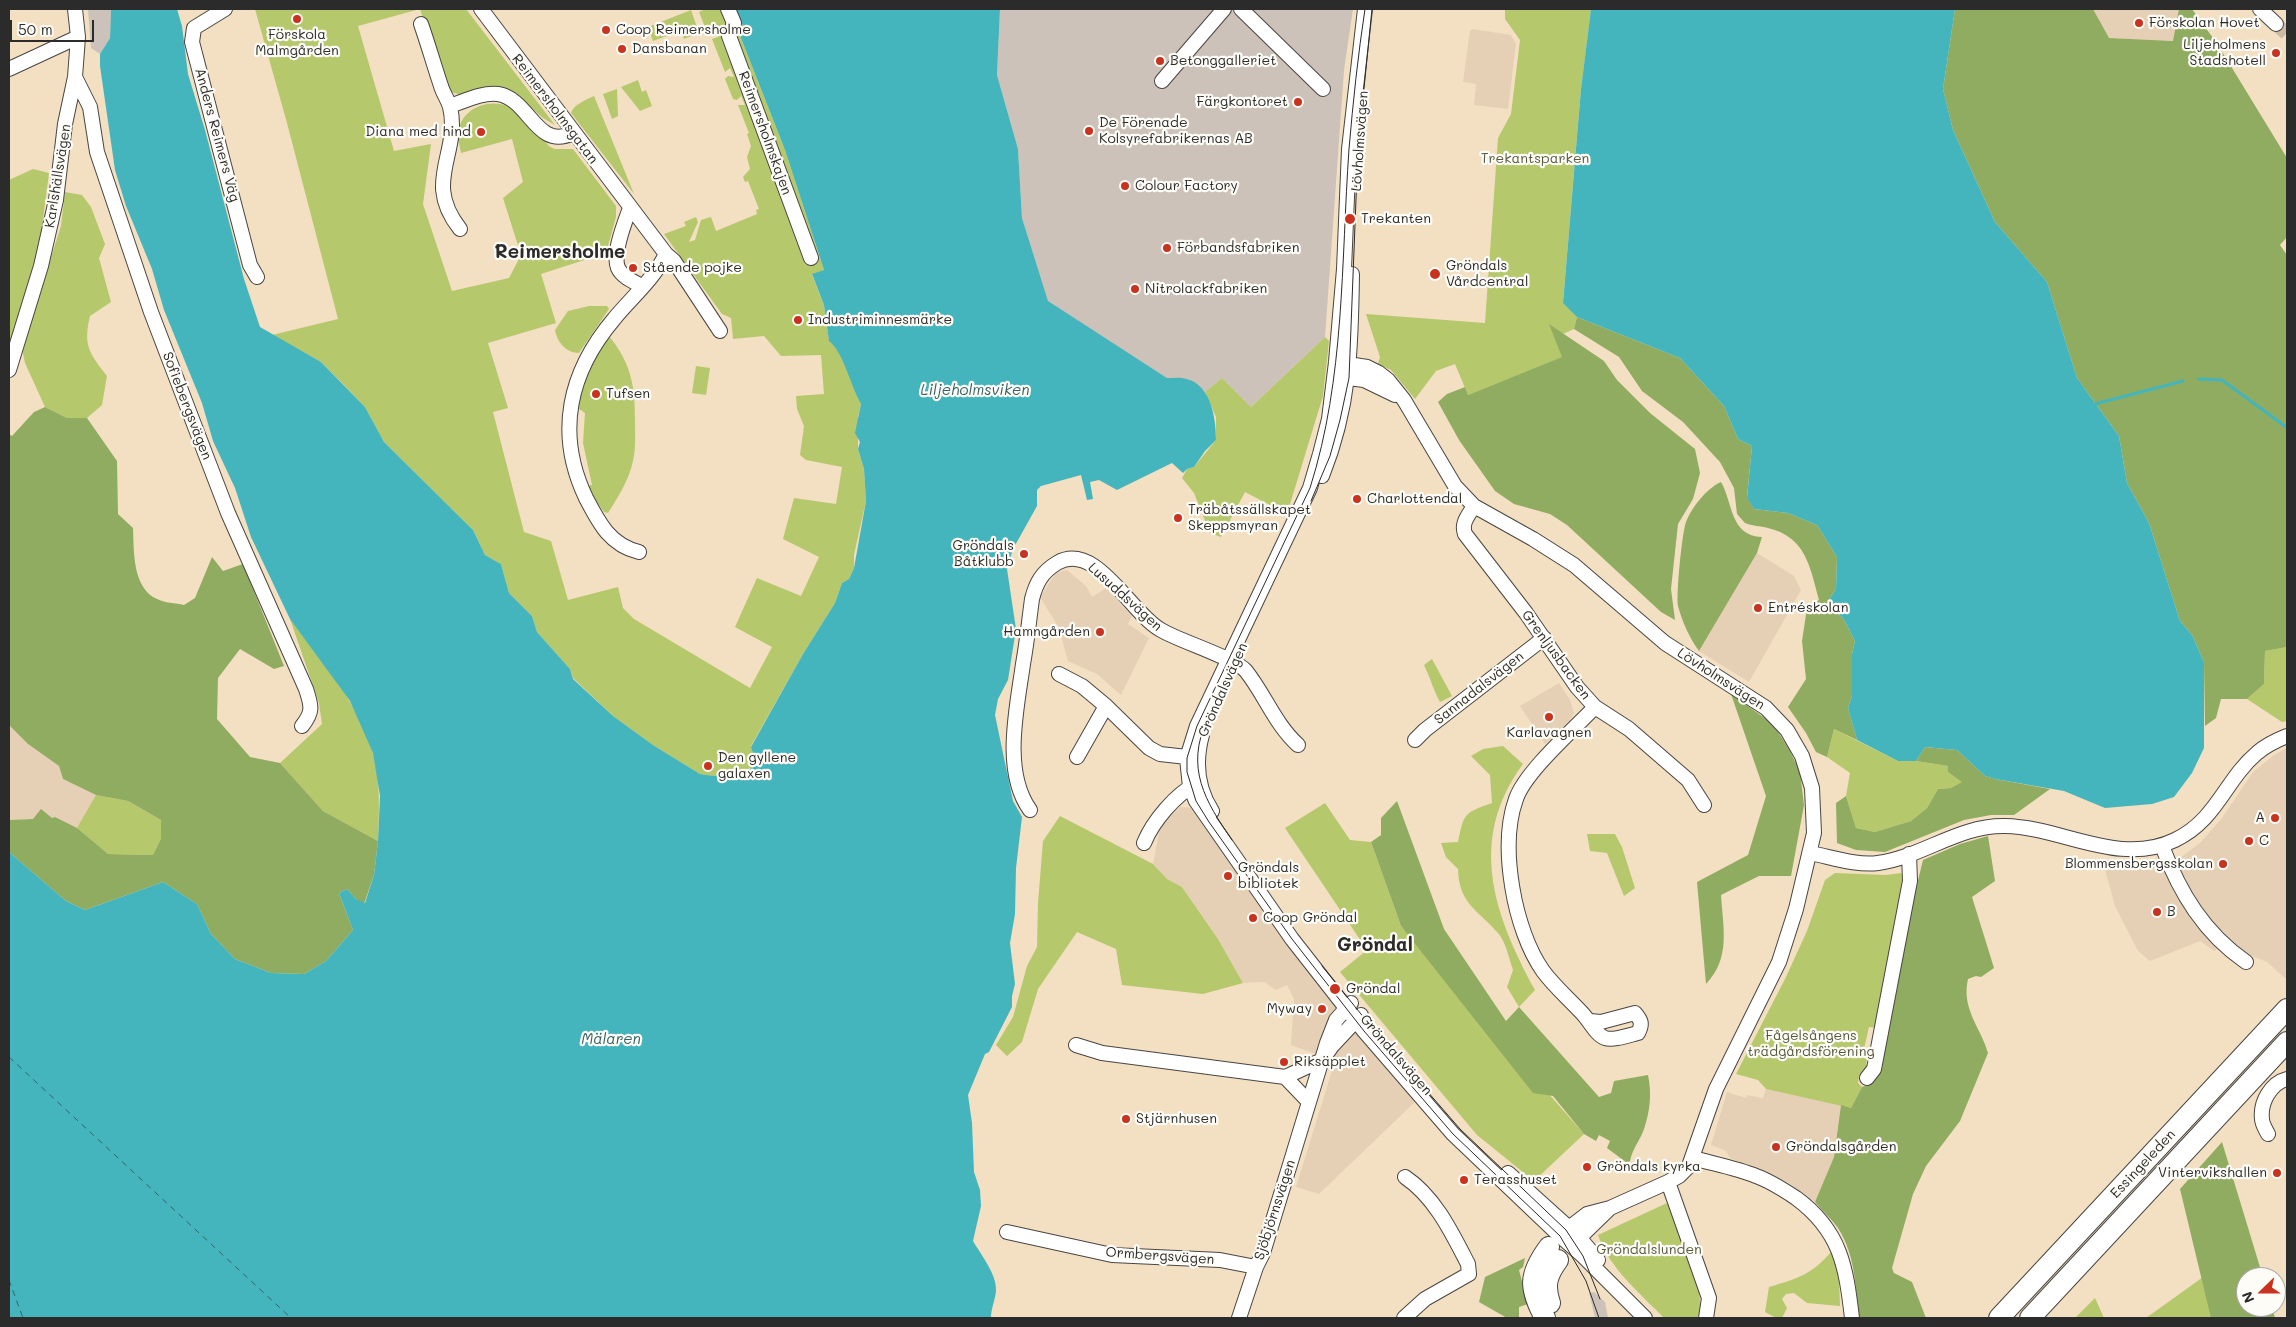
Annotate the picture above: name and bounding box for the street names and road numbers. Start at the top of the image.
street label: Reimersholmsgatan [508,51,602,167]
street label: Anders Reimers Väg [191,66,243,204]
street label: Reimersholmskajen [735,69,795,197]
street label: Lövholmsvägen [1348,90,1372,192]
street label: Karlshällsvägen [41,123,75,229]
street label: Sofiebergsvägen [159,350,215,462]
street label: Lusuddsvägen [1084,559,1166,635]
street label: Grenljusbacken [1518,607,1594,703]
street label: Gröndalsvägen [1195,640,1251,740]
street label: Lövholmsvägen [1674,644,1768,714]
street label: Sannadalsvägen [1431,648,1527,728]
street label: Gröndalsvägen [1356,1011,1436,1099]
street label: Essingeleden [2107,1126,2179,1202]
street label: Sjöbjörnsvägen [1251,1158,1299,1262]
street label: Ormbergsvägen [1105,1244,1215,1268]

